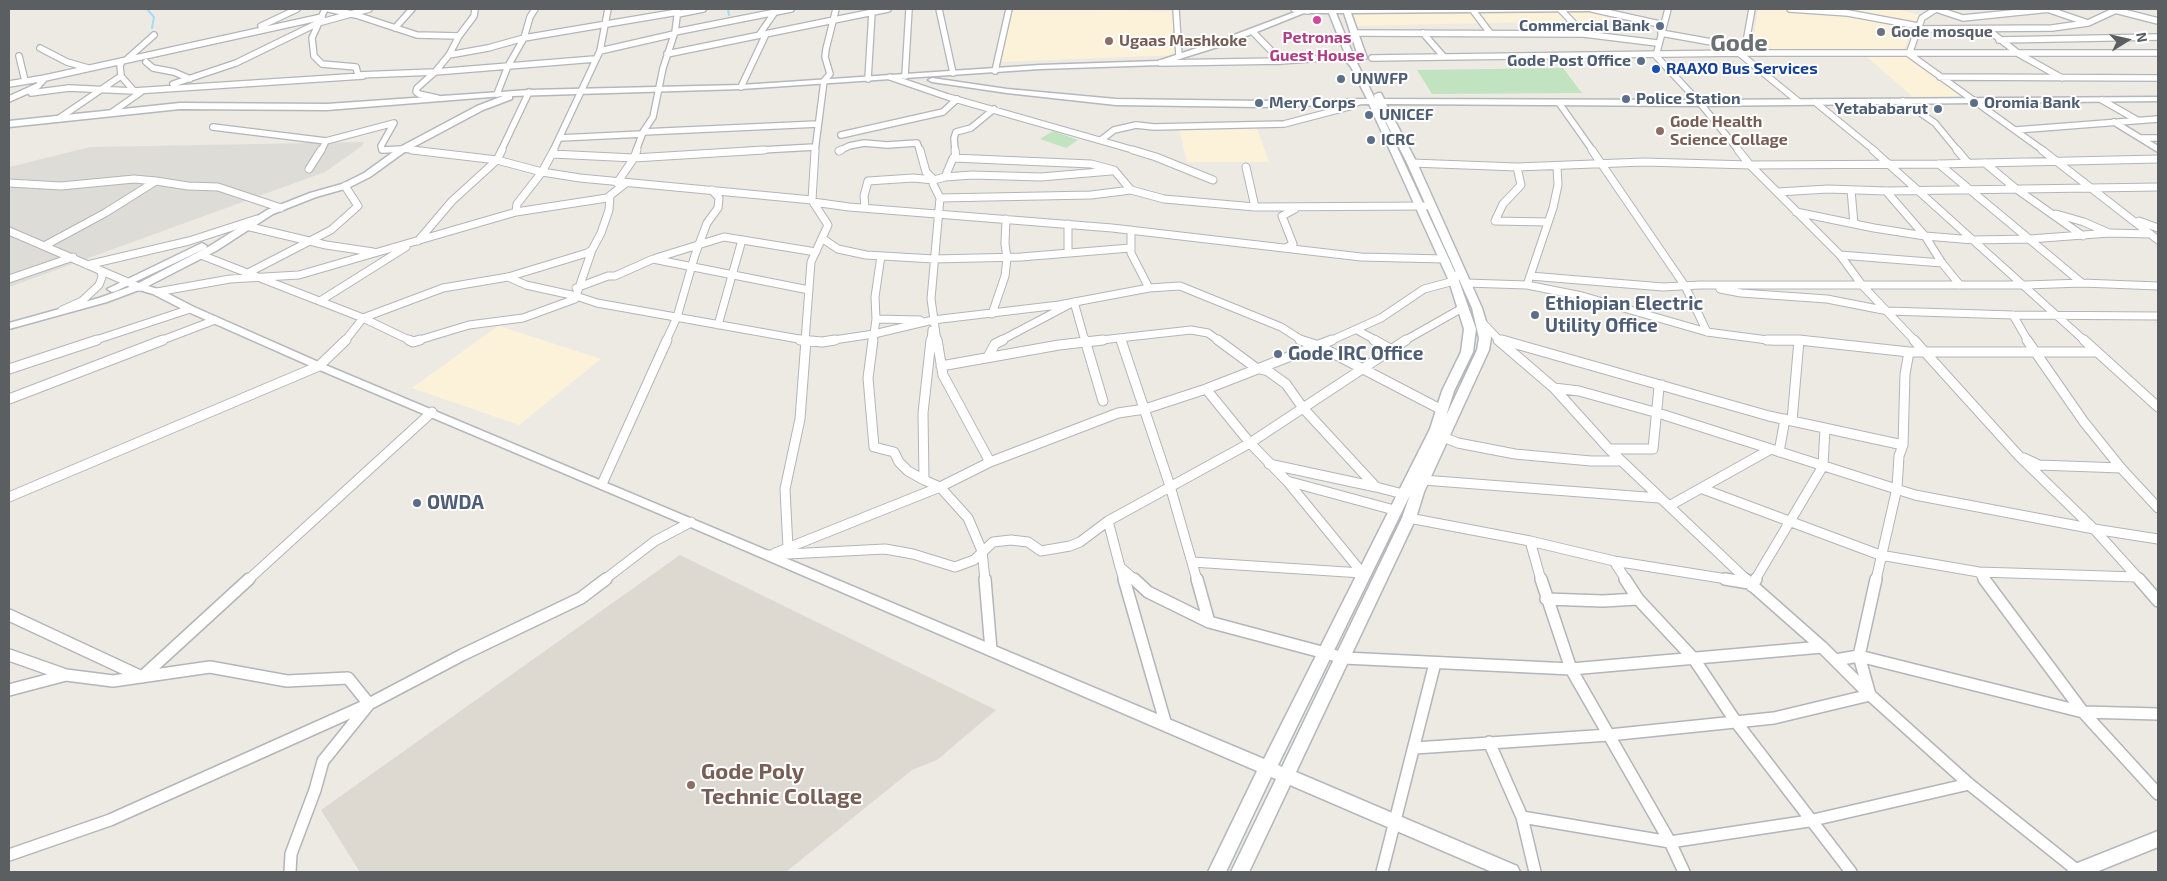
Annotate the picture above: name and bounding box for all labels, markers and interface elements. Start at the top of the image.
marker: Petronas Guest House [1311,14,1323,26]
north arrow [2102,15,2152,65]
place label: Commercial Bank [1519,16,1650,36]
marker: Commercial Bank [1654,20,1666,32]
place label: Gode mosque [1891,22,1993,42]
marker: Gode mosque [1875,26,1887,38]
place label: Petronas Guest House [1270,28,1364,66]
district label: Gode [1710,29,1768,57]
place label: Ugaas Mashkoke [1119,31,1247,51]
text: N [2133,31,2152,44]
marker: Ugaas Mashkoke [1103,35,1115,47]
place label: Gode Post Office [1507,51,1631,71]
marker: Gode Post Office [1635,55,1647,67]
place label: RAAXO Bus Services [1666,59,1818,79]
marker: RAAXO Bus Services [1650,63,1662,75]
place label: UNWFP [1351,69,1408,89]
marker: UNWFP [1335,73,1347,85]
place label: Police Station [1636,89,1741,109]
place label: Mery Corps [1269,93,1356,113]
marker: Police Station [1620,93,1632,105]
place label: Oromia Bank [1984,93,2080,113]
marker: Mery Corps [1253,97,1265,109]
marker: Oromia Bank [1968,97,1980,109]
place label: Yetababarut [1835,99,1928,119]
marker: Yetababarut [1932,103,1944,115]
place label: UNICEF [1379,105,1434,125]
marker: UNICEF [1363,109,1375,121]
place label: Gode Health Science Collage [1670,112,1788,150]
marker: Gode Health Science Collage [1654,125,1666,137]
place label: ICRC [1381,130,1415,150]
marker: ICRC [1365,134,1377,146]
place label: Ethiopian Electric Utility Office [1545,293,1703,337]
marker: Ethiopian Electric Utility Office [1529,309,1541,321]
place label: Gode IRC Office [1288,343,1423,365]
marker: Gode IRC Office [1272,348,1284,360]
place label: OWDA [427,492,484,514]
marker: OWDA [411,497,423,509]
place label: Gode Poly Technic Collage [701,759,862,810]
marker: Gode Poly Technic Collage [685,779,697,791]

